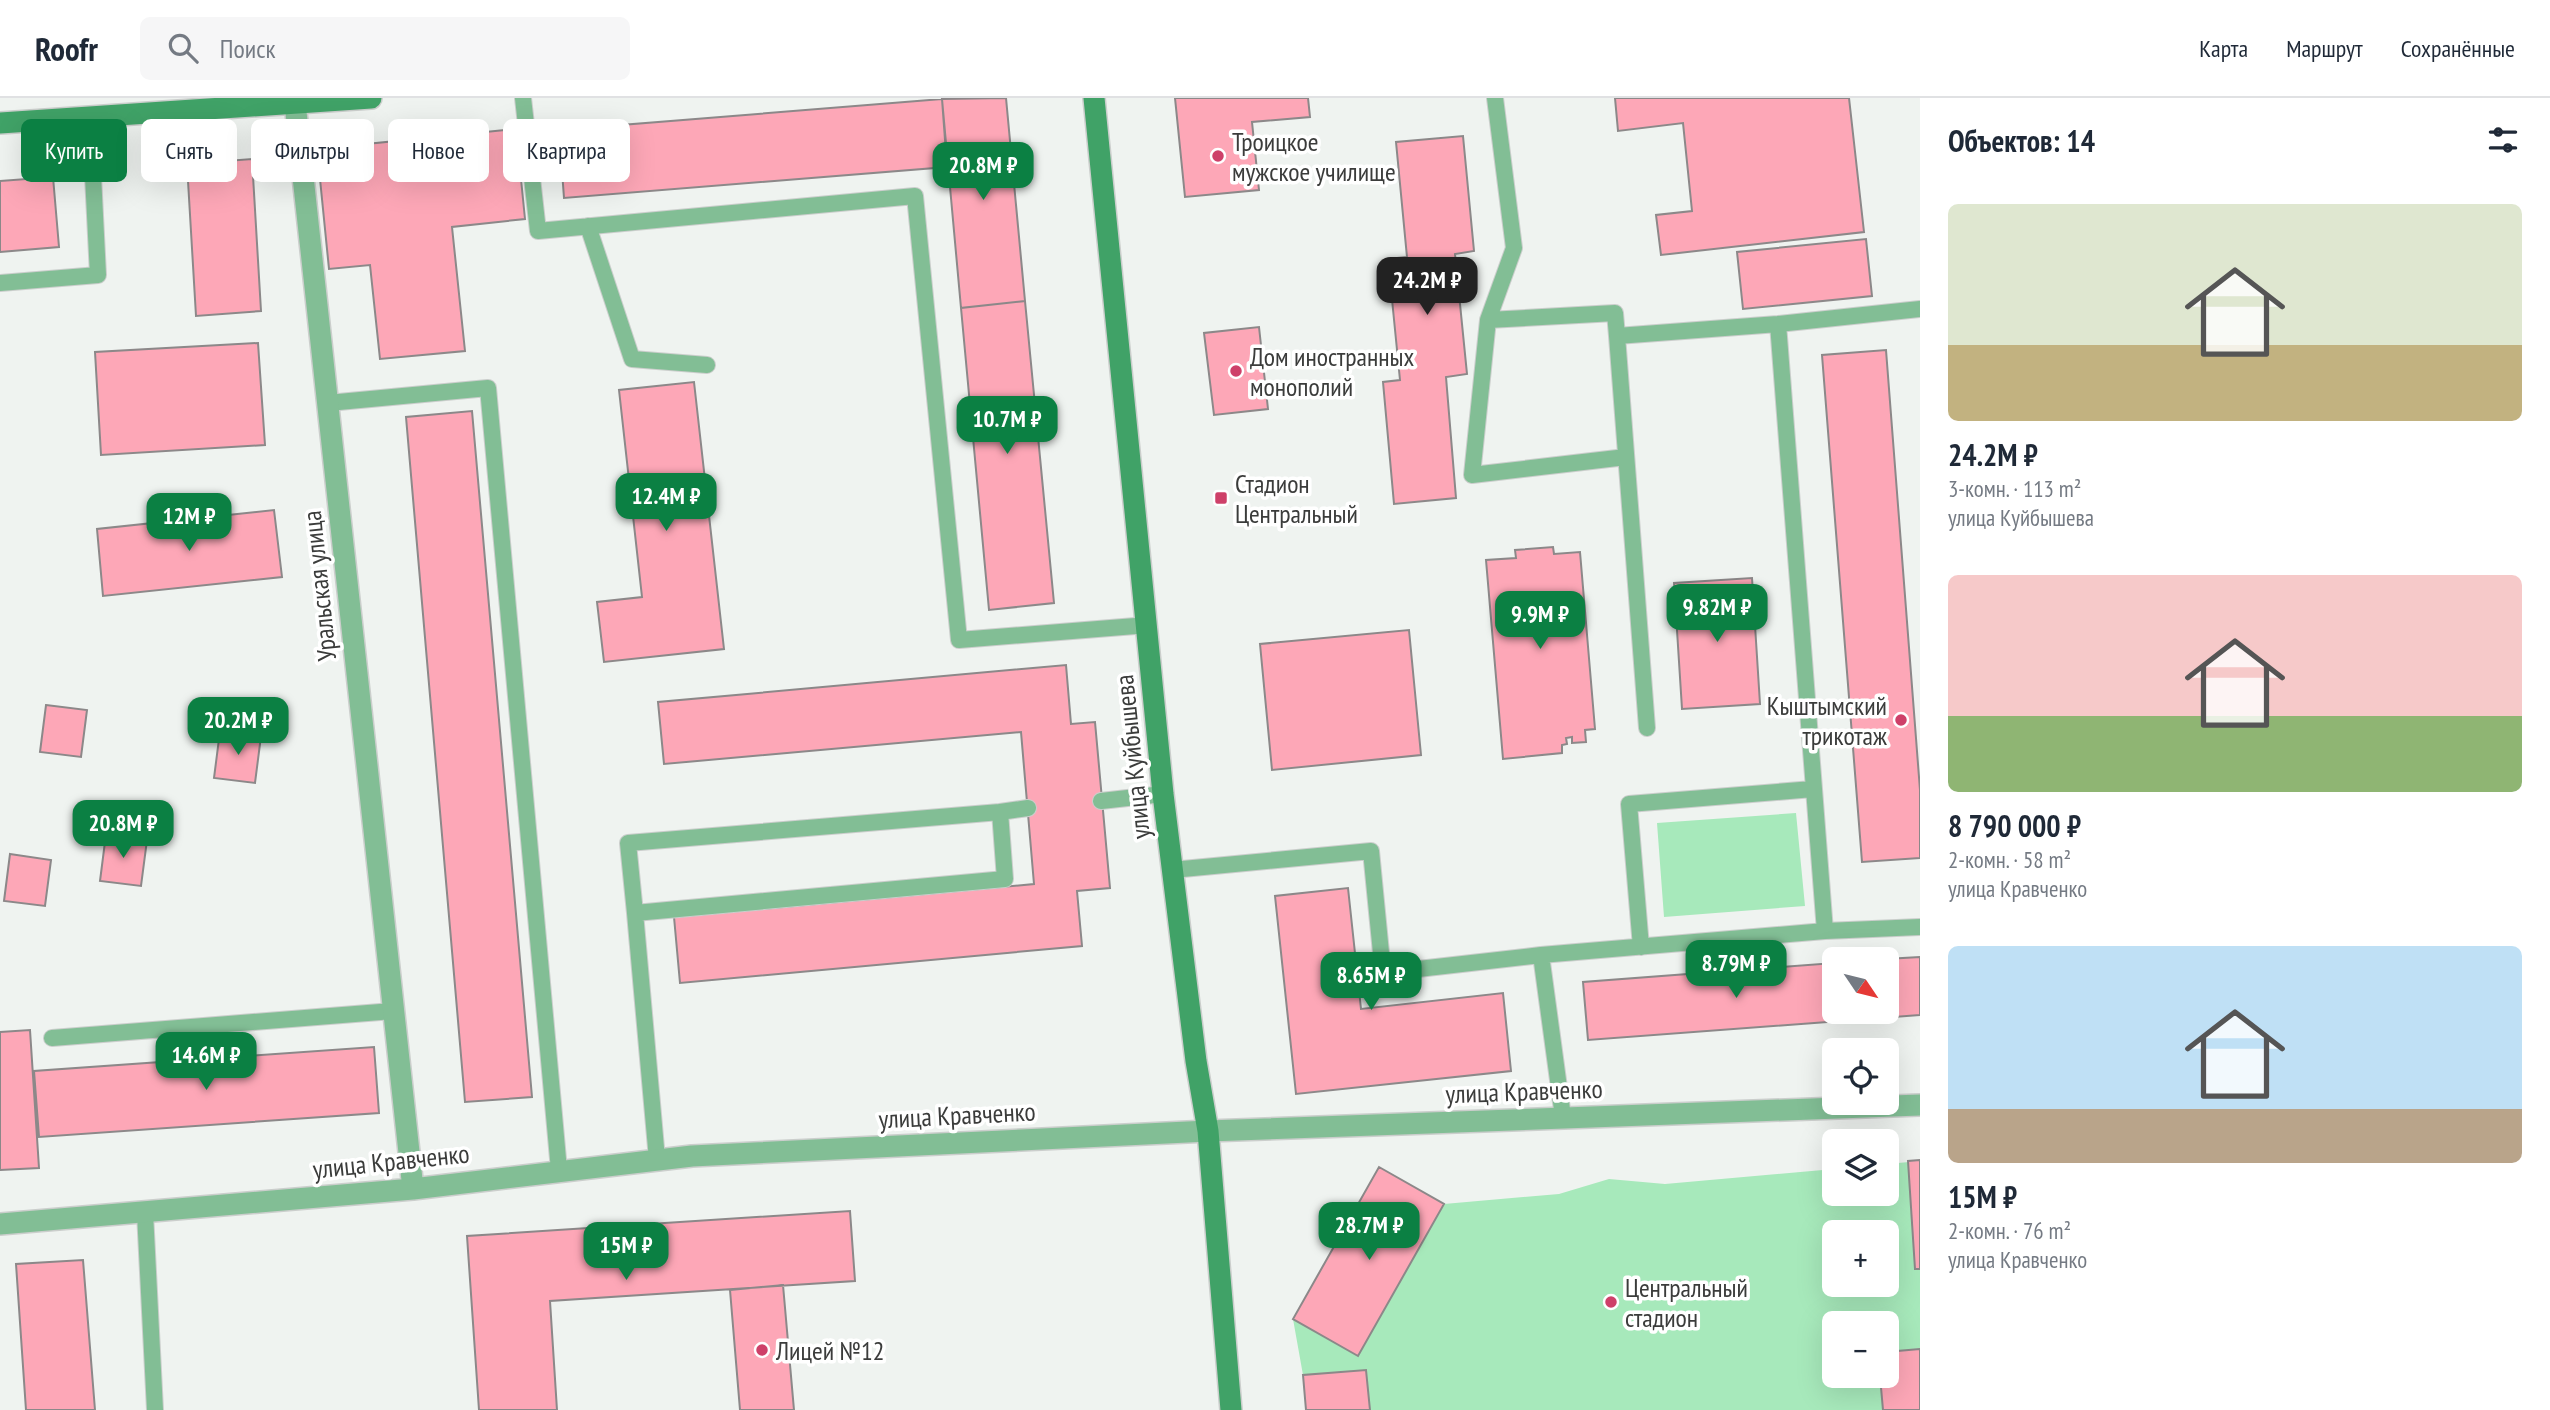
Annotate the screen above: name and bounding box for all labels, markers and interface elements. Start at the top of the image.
search box [140,17,630,80]
text: Roofr [35,27,98,70]
icon: search [164,29,202,67]
text: Поиск [220,32,275,65]
text: Карта [2199,33,2248,64]
text: Маршрут [2286,33,2363,64]
text: Сохранённые [2401,33,2515,64]
chip: Купить [21,119,127,182]
chip: Снять [141,119,237,182]
chip: Фильтры [251,119,374,182]
chip: Новое [388,119,489,182]
chip: Квартира [503,119,630,182]
text: Объектов: 14 [1948,121,2095,160]
icon: filters [2484,121,2522,159]
place label: Троицкое мужское училище [1232,125,1396,188]
pin: 20.8M ₽ [918,142,1048,202]
marker: Троицкое мужское училище [1210,148,1226,164]
text: 20.8M ₽ [949,150,1017,179]
icon: home [2172,249,2298,375]
pin: 24.2M ₽ [1362,258,1492,317]
text: 24.2M ₽ [1393,265,1461,294]
place label: Дом иностранных монополий [1250,340,1414,403]
marker: Дом иностранных монополий [1228,363,1244,379]
pin: 10.7M ₽ [942,396,1072,456]
text: 10.7M ₽ [973,404,1041,433]
text: 24.2M ₽ [1948,435,2038,474]
place label: Стадион Центральный [1235,467,1358,530]
pin: 12.4M ₽ [601,474,731,533]
text: 3-комн. · 113 m² [1948,474,2081,503]
text: 12.4M ₽ [632,481,700,510]
marker: Стадион Центральный [1213,490,1229,506]
pin: 12M ₽ [140,494,238,553]
text: 12M ₽ [163,501,215,530]
text: улица Куйбышева [1948,503,2094,532]
street label: Уральская улица [295,509,343,663]
pin: 9.82M ₽ [1652,584,1782,644]
pin: 9.9M ₽ [1483,592,1597,651]
text: 9.82M ₽ [1683,592,1751,621]
text: 9.9M ₽ [1511,599,1569,628]
icon: home [2172,620,2298,746]
street label: улица Куйбышева [1107,673,1157,841]
place label: Кыштымский трикотаж [1767,689,1887,752]
pin: 20.2M ₽ [173,698,303,757]
text: 20.2M ₽ [204,705,272,734]
marker: Кыштымский трикотаж [1893,712,1909,728]
pin: 20.8M ₽ [58,800,188,860]
text: 8 790 000 ₽ [1948,806,2081,845]
text: 20.8M ₽ [89,808,157,837]
text: 2-комн. · 58 m² [1948,845,2071,874]
text: улица Кравченко [1948,874,2087,903]
pin: 8.79M ₽ [1671,940,1801,1000]
north arrow [1822,947,1899,1024]
map controls [1822,947,1899,1388]
text: 8.79M ₽ [1702,948,1770,977]
pin: 8.65M ₽ [1306,953,1436,1012]
text: 8.65M ₽ [1337,960,1405,989]
icon: home [2172,991,2298,1117]
pin: 14.6M ₽ [141,1032,271,1092]
button: locate [1822,1038,1899,1115]
text: 14.6M ₽ [172,1040,240,1069]
street label: улица Кравченко [1445,1072,1603,1110]
street label: улица Кравченко [878,1094,1036,1136]
button: layers [1822,1129,1899,1206]
street label: улица Кравченко [311,1136,471,1186]
text: 15M ₽ [1948,1177,2017,1216]
pin: 28.7M ₽ [1304,1202,1434,1262]
text: 28.7M ₽ [1335,1210,1403,1239]
text: 2-комн. · 76 m² [1948,1216,2071,1245]
button: + [1822,1220,1899,1297]
pin: 15M ₽ [577,1222,675,1282]
text: 15M ₽ [600,1230,652,1259]
text: улица Кравченко [1948,1245,2087,1274]
place label: Центральный стадион [1625,1271,1748,1334]
marker: Центральный стадион [1603,1294,1619,1310]
button: − [1822,1311,1899,1388]
place label: Лицей №12 [775,1334,884,1367]
marker: Лицей №12 [754,1342,770,1358]

